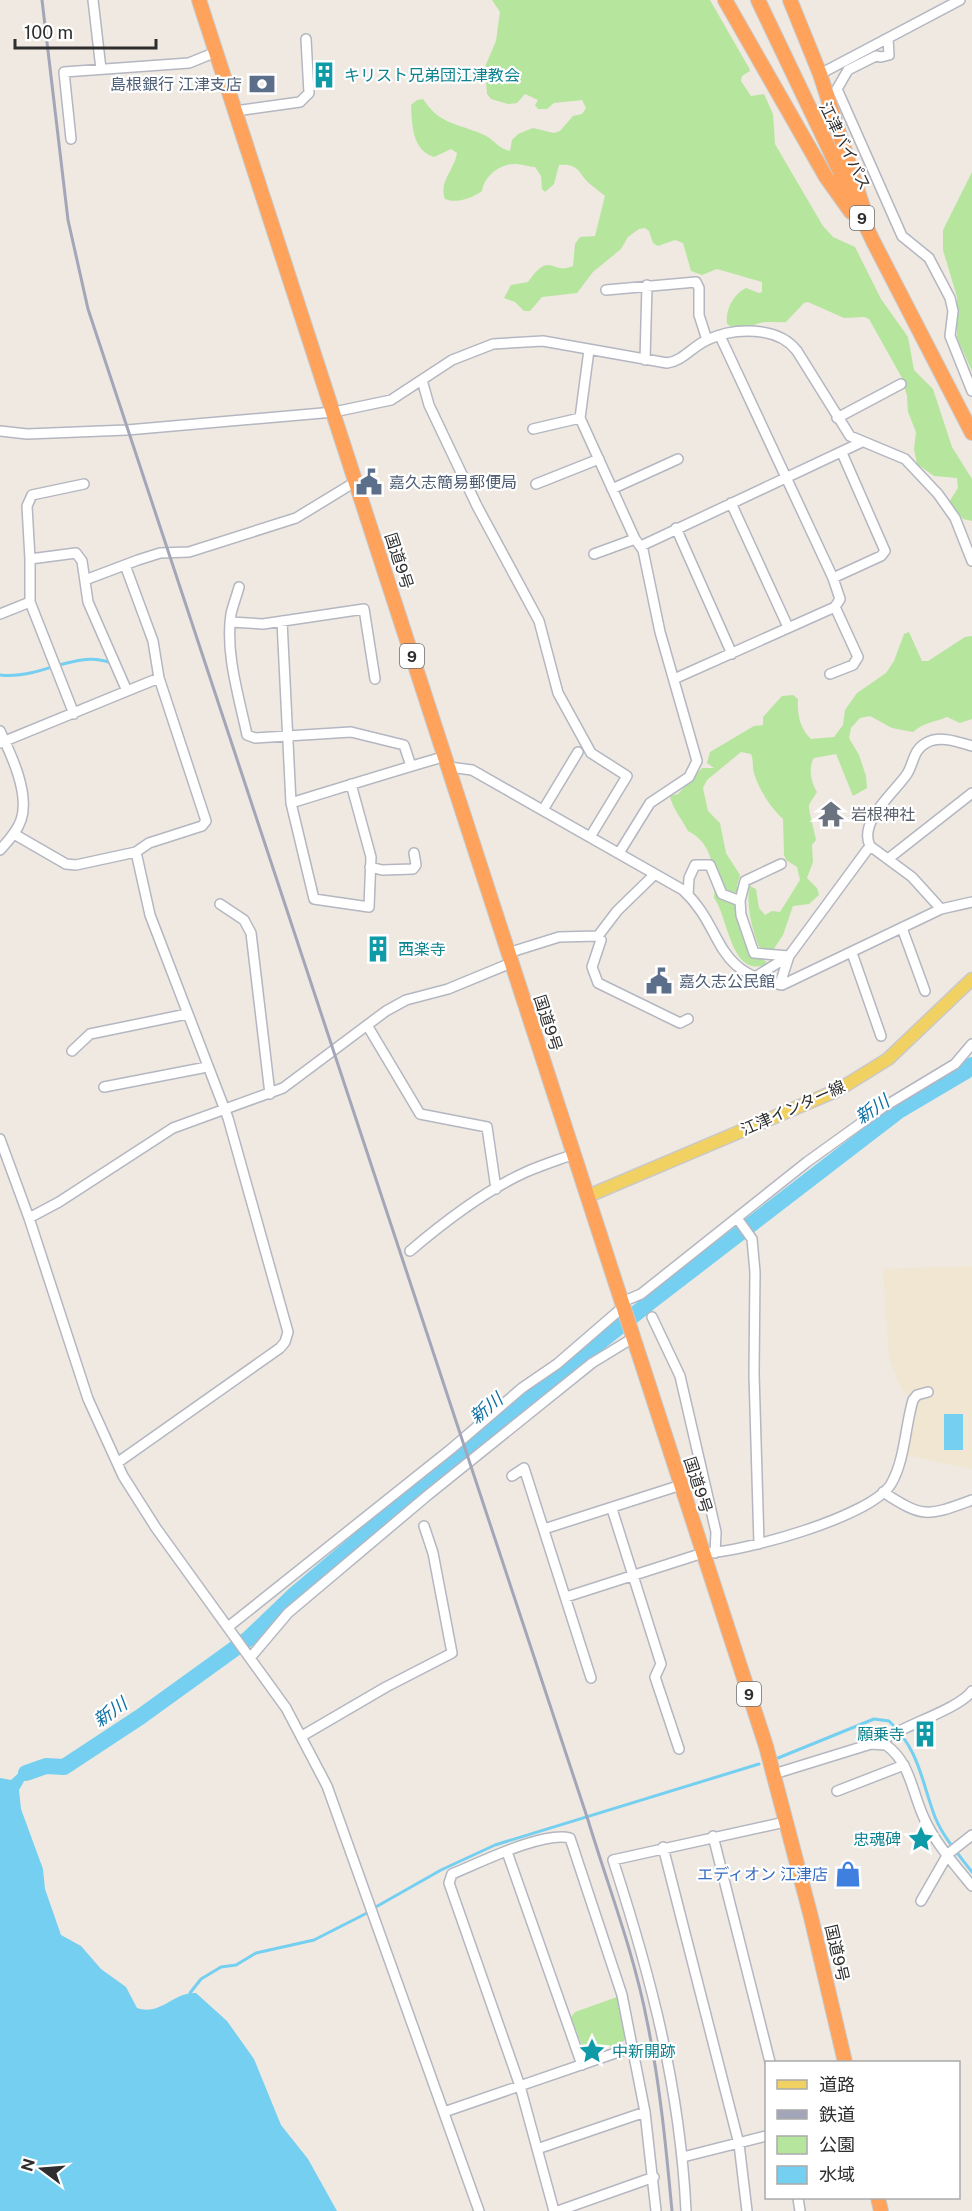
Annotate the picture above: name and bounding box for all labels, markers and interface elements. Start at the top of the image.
scale bar [15,12,156,50]
text: 100 m [24,22,73,43]
building icon: キリスト兄弟団江津教会 [309,60,339,90]
place label: キリスト兄弟団江津教会 [344,66,520,85]
bank icon: 島根銀行 江津支店 [247,69,277,99]
place label: 島根銀行 江津支店 [110,75,242,94]
street label: 江津バイパス [815,99,875,193]
road number: 9 [850,206,874,230]
public building icon: 嘉久志簡易郵便局 [354,467,384,497]
place label: 嘉久志簡易郵便局 [389,473,517,492]
street label: 国道9号 [381,530,417,592]
road number: 9 [400,644,424,668]
temple icon: 岩根神社 [816,799,846,829]
place label: 岩根神社 [851,805,915,824]
building icon: 西楽寺 [363,934,393,964]
place label: 西楽寺 [398,940,446,959]
public building icon: 嘉久志公民館 [644,966,674,996]
place label: 嘉久志公民館 [679,972,775,991]
street label: 国道9号 [530,992,566,1054]
street label: 江津インター線 [738,1077,848,1139]
water label: 新川 [851,1089,894,1128]
water label: 新川 [465,1387,508,1427]
street label: 国道9号 [680,1454,716,1516]
road number: 9 [737,1682,761,1706]
water label: 新川 [89,1692,132,1731]
building icon: 願乗寺 [910,1719,940,1749]
place label: 願乗寺 [857,1725,905,1744]
place icon: 忠魂碑 [906,1824,936,1854]
place label: 忠魂碑 [853,1830,901,1849]
shop icon: エディオン 江津店 [833,1859,863,1889]
place label: エディオン 江津店 [697,1865,828,1884]
street label: 国道9号 [821,1923,853,1983]
place icon: 中新開跡 [577,2036,607,2066]
place label: 中新開跡 [612,2042,676,2061]
legend [765,2061,960,2199]
text: 道路 [819,2074,855,2095]
text: 鉄道 [819,2104,855,2125]
text: 公園 [819,2134,855,2155]
north arrow [12,2139,72,2199]
text: N [17,2156,39,2174]
text: 水域 [819,2164,855,2185]

